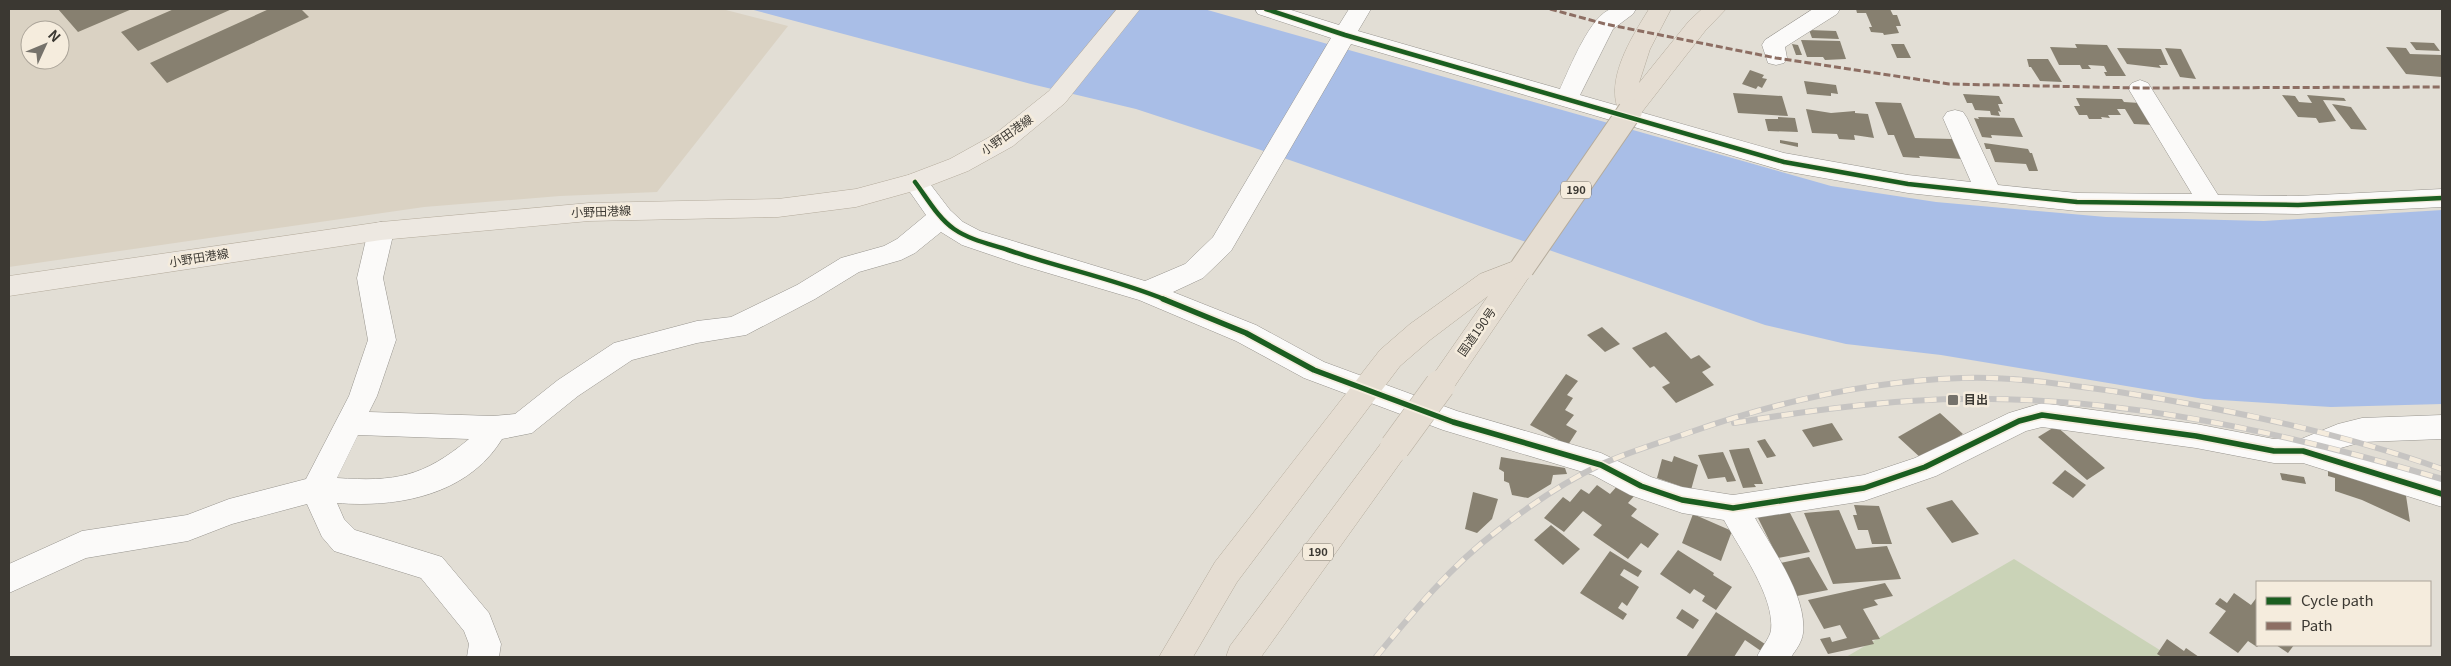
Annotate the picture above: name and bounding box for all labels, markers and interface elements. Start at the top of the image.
north arrow [20,20,70,70]
text: N [44,25,66,46]
street label: 小野田港線 [977,110,1036,158]
road number: 190 [1561,182,1591,198]
street label: 小野田港線 [571,201,631,220]
street label: 小野田港線 [168,243,230,270]
street label: 国道190号 [1453,303,1499,359]
place label: 目出 [1964,390,1988,407]
marker: 目出 [1946,393,1960,407]
road number: 190 [1303,544,1333,560]
legend [2256,581,2431,646]
text: Cycle path [2301,589,2374,610]
text: Path [2301,614,2333,635]

